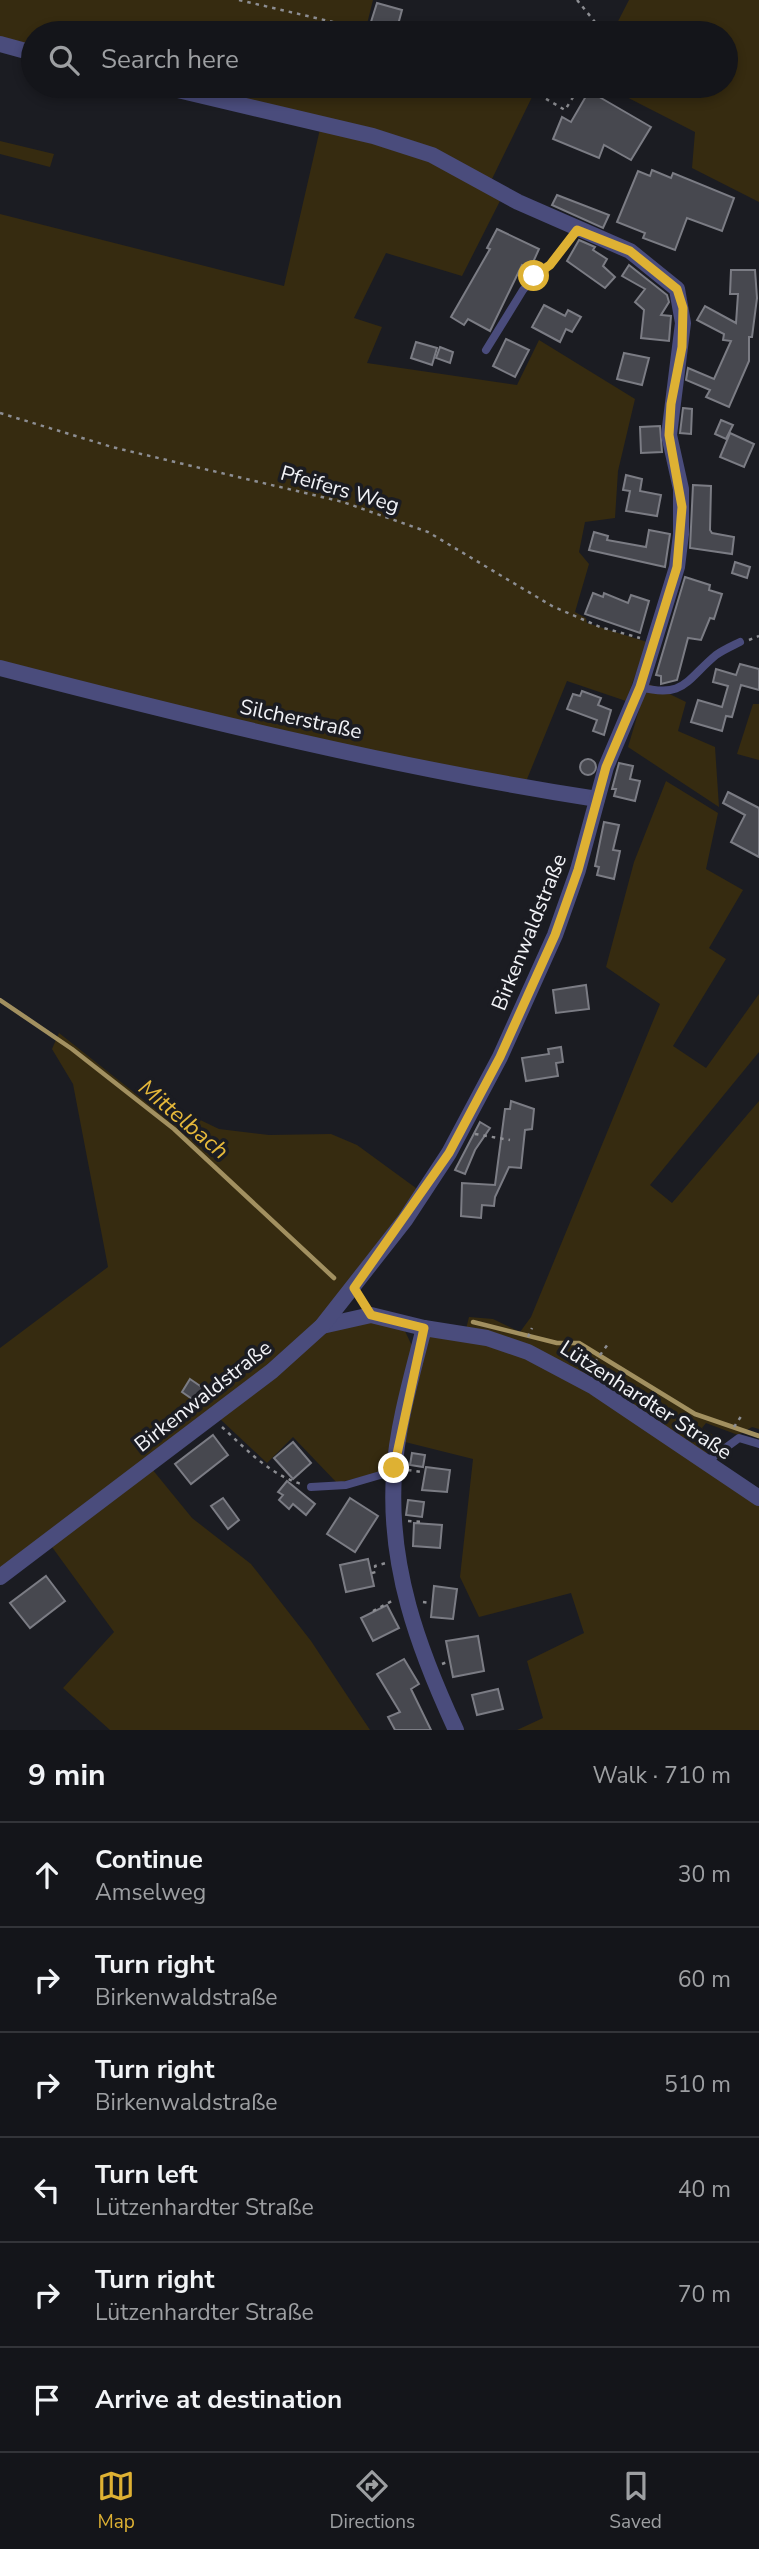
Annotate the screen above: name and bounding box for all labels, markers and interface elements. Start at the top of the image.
search box [21,21,738,98]
icon: search [45,41,83,79]
text: Search here [101,42,239,77]
route start [518,260,549,291]
street label: Pfeifers Weg [277,459,403,519]
street label: Silcherstraße [237,692,365,746]
street label: Birkenwaldstraße [485,849,573,1015]
water label: Mittelbach [132,1072,235,1166]
street label: Birkenwaldstraße [129,1334,277,1458]
street label: Lützenhardter Straße [555,1334,737,1466]
route end [378,1452,409,1483]
text: 9 min [28,1755,106,1796]
text: Walk · 710 m [592,1760,731,1791]
text: Continue [95,1842,203,1877]
icon: ahead [28,1856,66,1894]
text: 30 m [678,1859,731,1890]
text: Amselweg [95,1877,206,1908]
text: Turn right [95,1947,214,1982]
icon: right [28,1961,66,1999]
text: 60 m [678,1964,731,1995]
text: Birkenwaldstraße [95,1982,278,2013]
text: Turn right [95,2052,214,2087]
icon: right [28,2066,66,2104]
text: 510 m [664,2069,731,2100]
text: Birkenwaldstraße [95,2087,278,2118]
text: Turn left [95,2157,198,2192]
icon: left [28,2171,66,2209]
text: 40 m [678,2174,731,2205]
text: Lützenhardter Straße [95,2192,314,2223]
text: Turn right [95,2262,214,2297]
icon: right [28,2276,66,2314]
text: 70 m [678,2279,731,2310]
text: Lützenhardter Straße [95,2297,314,2328]
icon: arrive [28,2381,66,2419]
text: Arrive at destination [95,2382,342,2417]
tab: Map [97,2467,135,2535]
tab: Directions [329,2467,415,2535]
tab: Saved [609,2467,662,2535]

